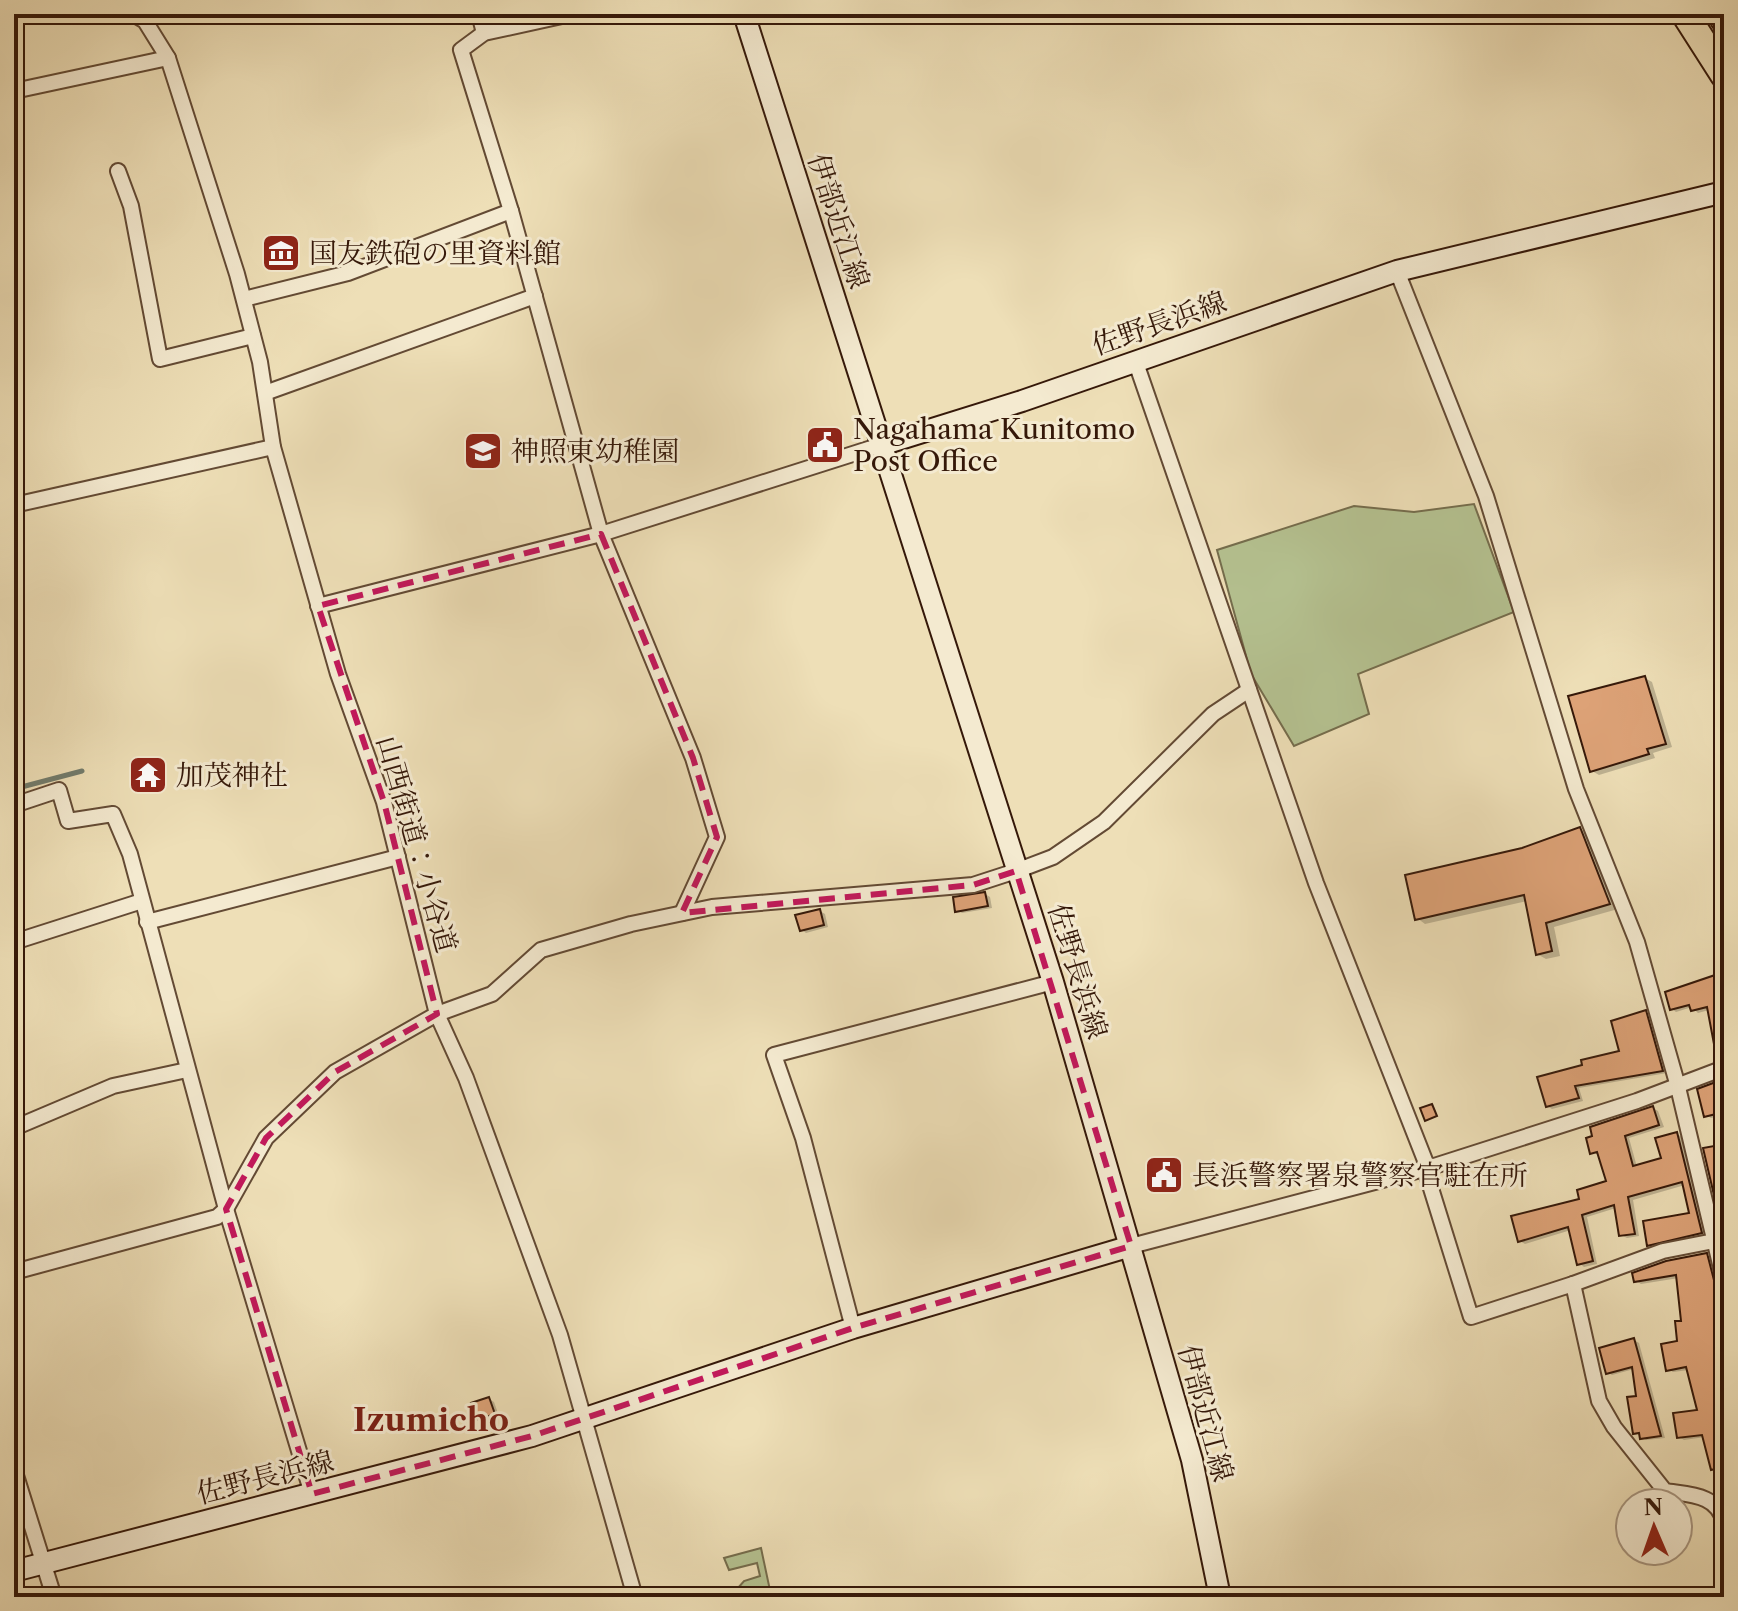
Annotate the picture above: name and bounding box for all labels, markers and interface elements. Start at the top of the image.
street label: 伊部近江線 [801,149,877,293]
museum icon: 国友鉄砲の里資料館 [260,232,302,274]
place label: 国友鉄砲の里資料館 [309,236,561,270]
street label: 佐野長浜線 [1087,284,1231,362]
place label: Nagahama Kunitomo Post Office [853,412,1135,478]
public building icon: Nagahama Kunitomo Post Office [804,424,846,466]
school or university icon: 神照東幼稚園 [462,430,504,472]
place label: 神照東幼稚園 [511,434,679,468]
street label: 山西街道：小谷道 [370,732,464,956]
temple icon: 加茂神社 [127,754,169,796]
place label: 加茂神社 [176,758,288,792]
street label: 佐野長浜線 [1041,899,1115,1043]
public building icon: 長浜警察署泉警察官駐在所 [1143,1154,1185,1196]
place label: 長浜警察署泉警察官駐在所 [1192,1158,1528,1192]
street label: 伊部近江線 [1171,1341,1241,1485]
district label: Izumicho [353,1400,509,1439]
street label: 佐野長浜線 [193,1444,337,1510]
north arrow [1614,1487,1694,1567]
text: N [1643,1494,1663,1521]

